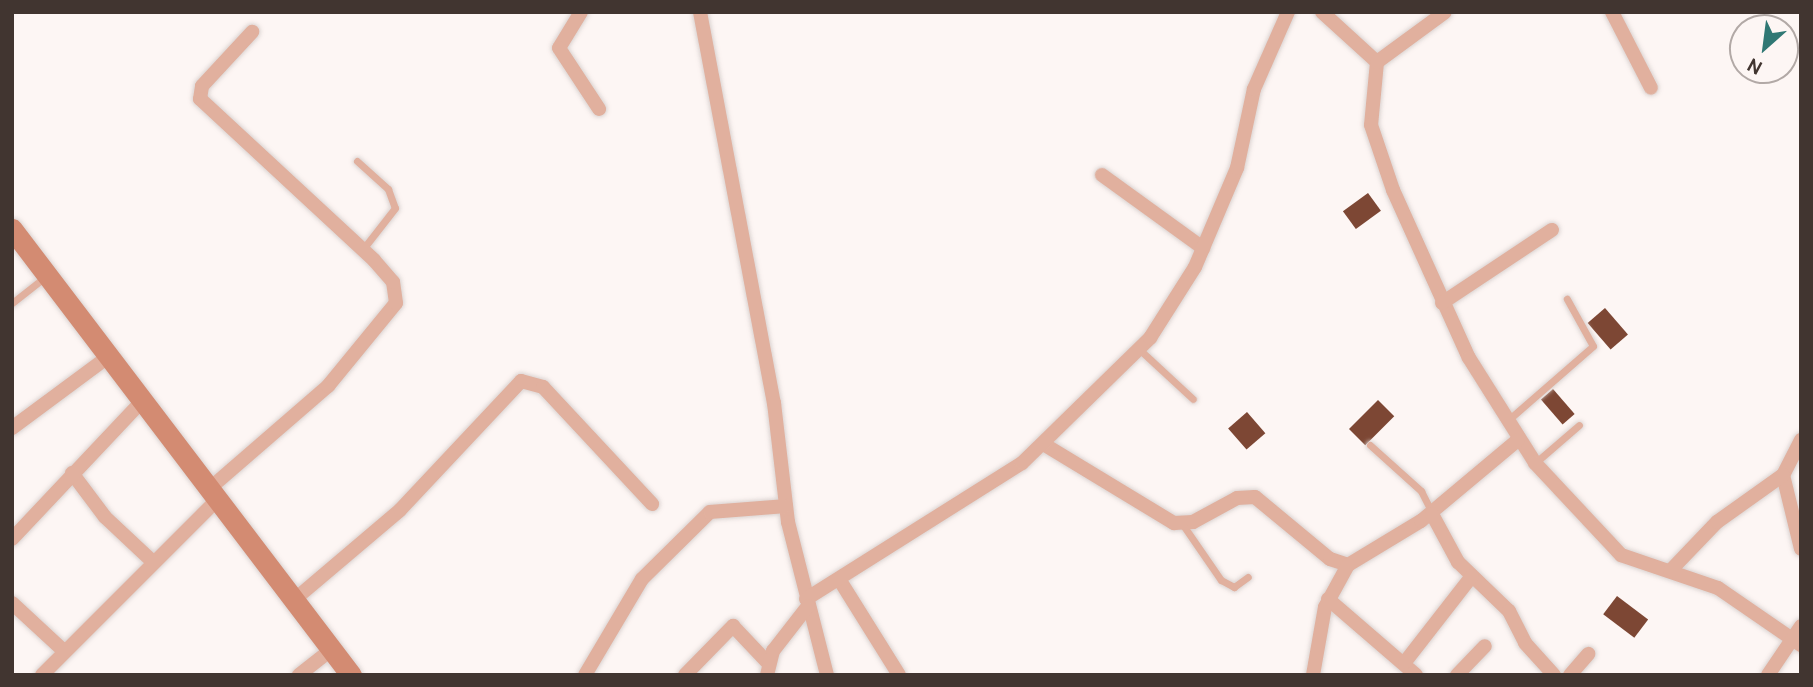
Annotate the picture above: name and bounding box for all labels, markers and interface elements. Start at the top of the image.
north arrow [1729,14,1799,84]
text: N [1744,53,1766,80]

